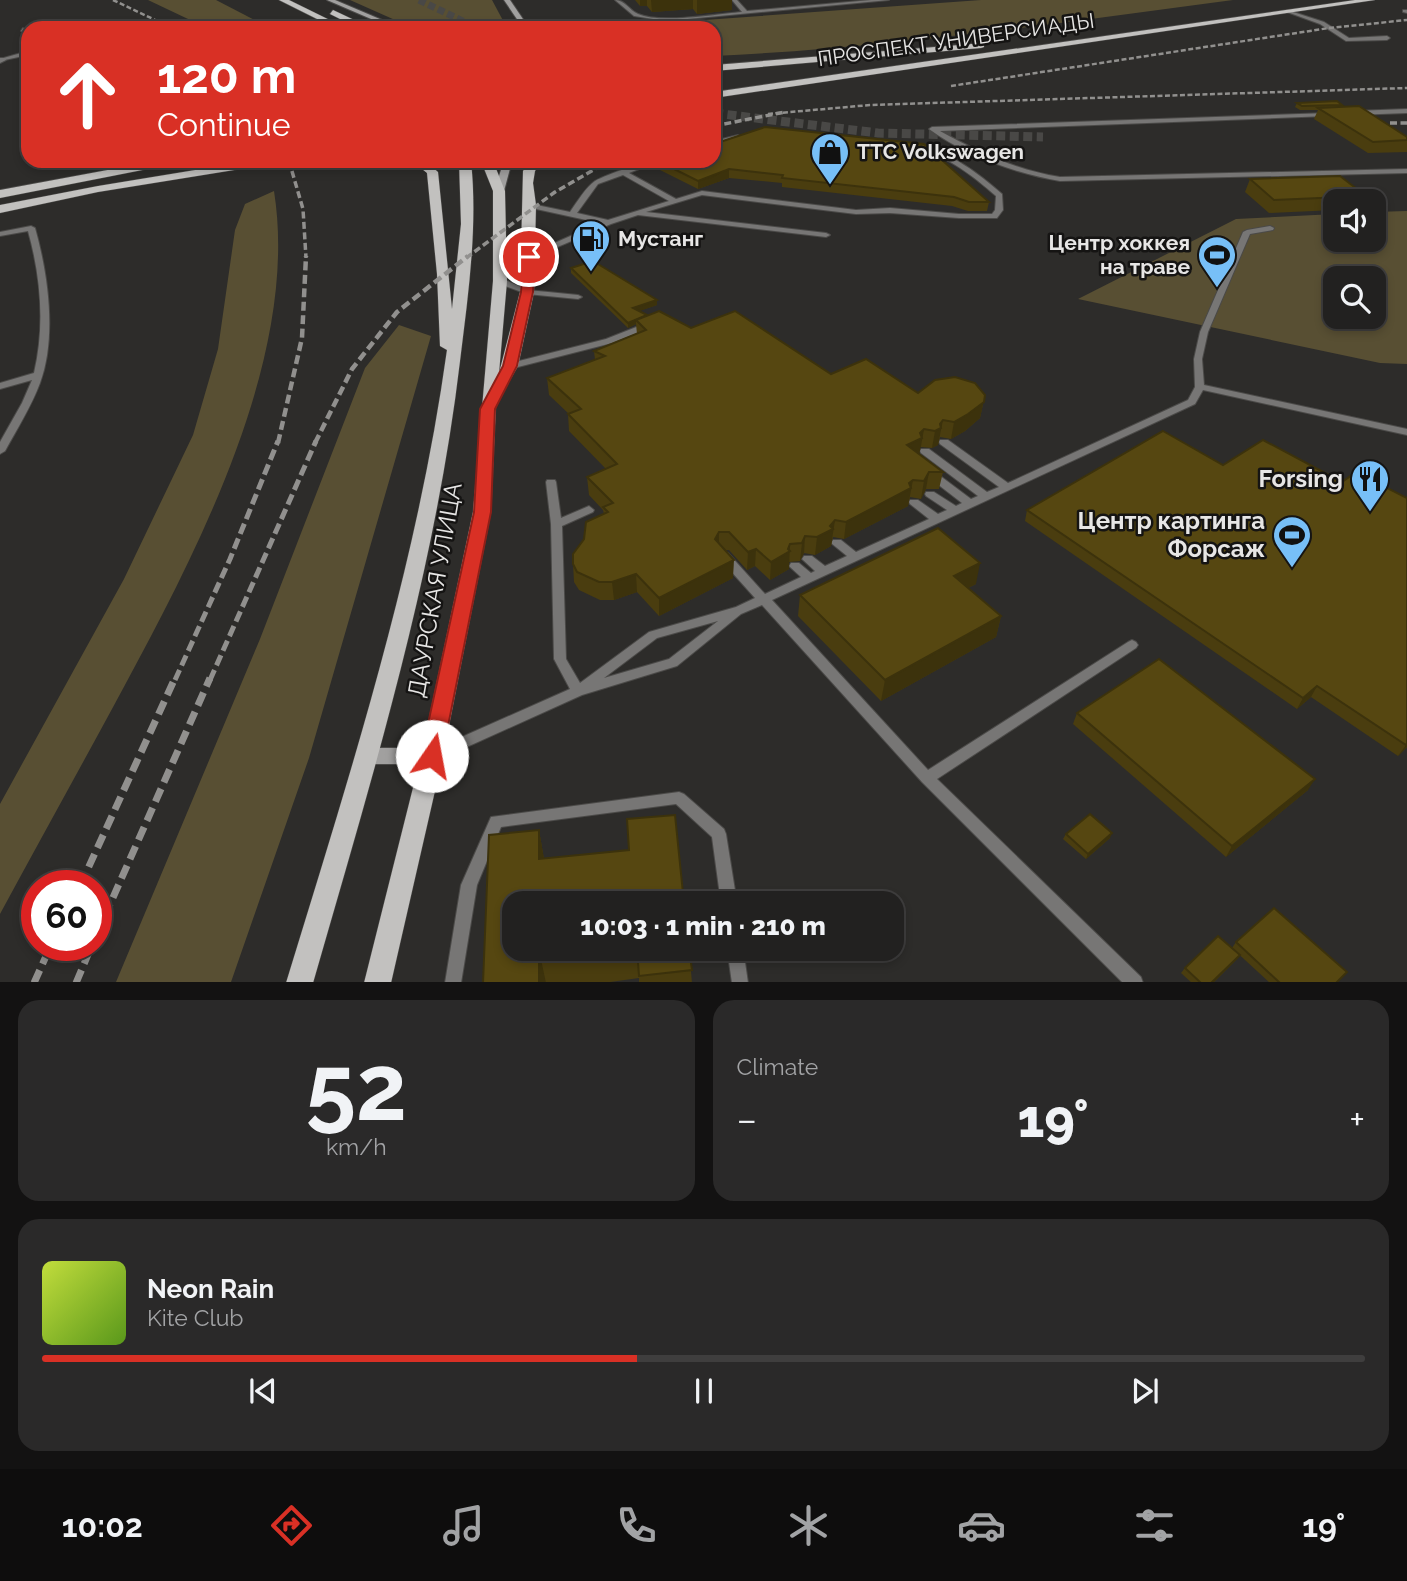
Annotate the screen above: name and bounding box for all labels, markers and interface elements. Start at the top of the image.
street label: ПРОСПЕКТ УНИВЕРСИАДЫ [816,8,1096,71]
text: 120 m [157,47,296,104]
icon: ahead [42,49,133,140]
text: Continue [157,106,291,143]
shop icon: ТТС Volkswagen [809,131,851,186]
place label: ТТС Volkswagen [857,139,1024,164]
map controls [1323,189,1386,329]
button: sound [1323,189,1386,252]
fuel station icon: Мустанг [570,218,612,273]
place label: Мустанг [618,226,703,251]
pin [499,227,559,287]
place label: Центр хоккея на траве [1048,230,1190,279]
sports icon: Центр хоккея на траве [1196,234,1238,289]
icon: arrive [510,238,548,276]
button: search [1323,266,1386,329]
restaurant icon: Forsing [1349,458,1391,513]
place label: Forsing [1258,464,1343,493]
street label: ДАУРСКАЯ УЛИЦА [401,480,468,700]
place label: Центр картинга Форсаж [1077,506,1265,563]
sports icon: Центр картинга Форсаж [1271,514,1313,569]
position arrow [395,719,469,793]
speed limit sign: 60 [21,870,112,961]
text: 10:03 · 1 min · 210 m [580,911,826,941]
text: 52 [305,1034,407,1141]
text: Climate [737,1053,818,1080]
text: 19° [1017,1088,1089,1149]
text: − [737,1097,757,1142]
text: + [1349,1097,1365,1142]
text: km/h [326,1133,387,1160]
text: Neon Rain [147,1274,274,1304]
text: Kite Club [147,1304,244,1331]
icon: previous [244,1372,282,1410]
icon: pause [685,1372,723,1410]
icon: next [1126,1372,1164,1410]
icon: directions [267,1501,316,1550]
icon: music [439,1501,488,1550]
icon: phone [612,1501,661,1550]
icon: climate [784,1501,833,1550]
icon: car [957,1501,1006,1550]
icon: filters [1130,1501,1179,1550]
text: 10:02 [62,1507,143,1544]
text: 19° [1302,1507,1345,1544]

